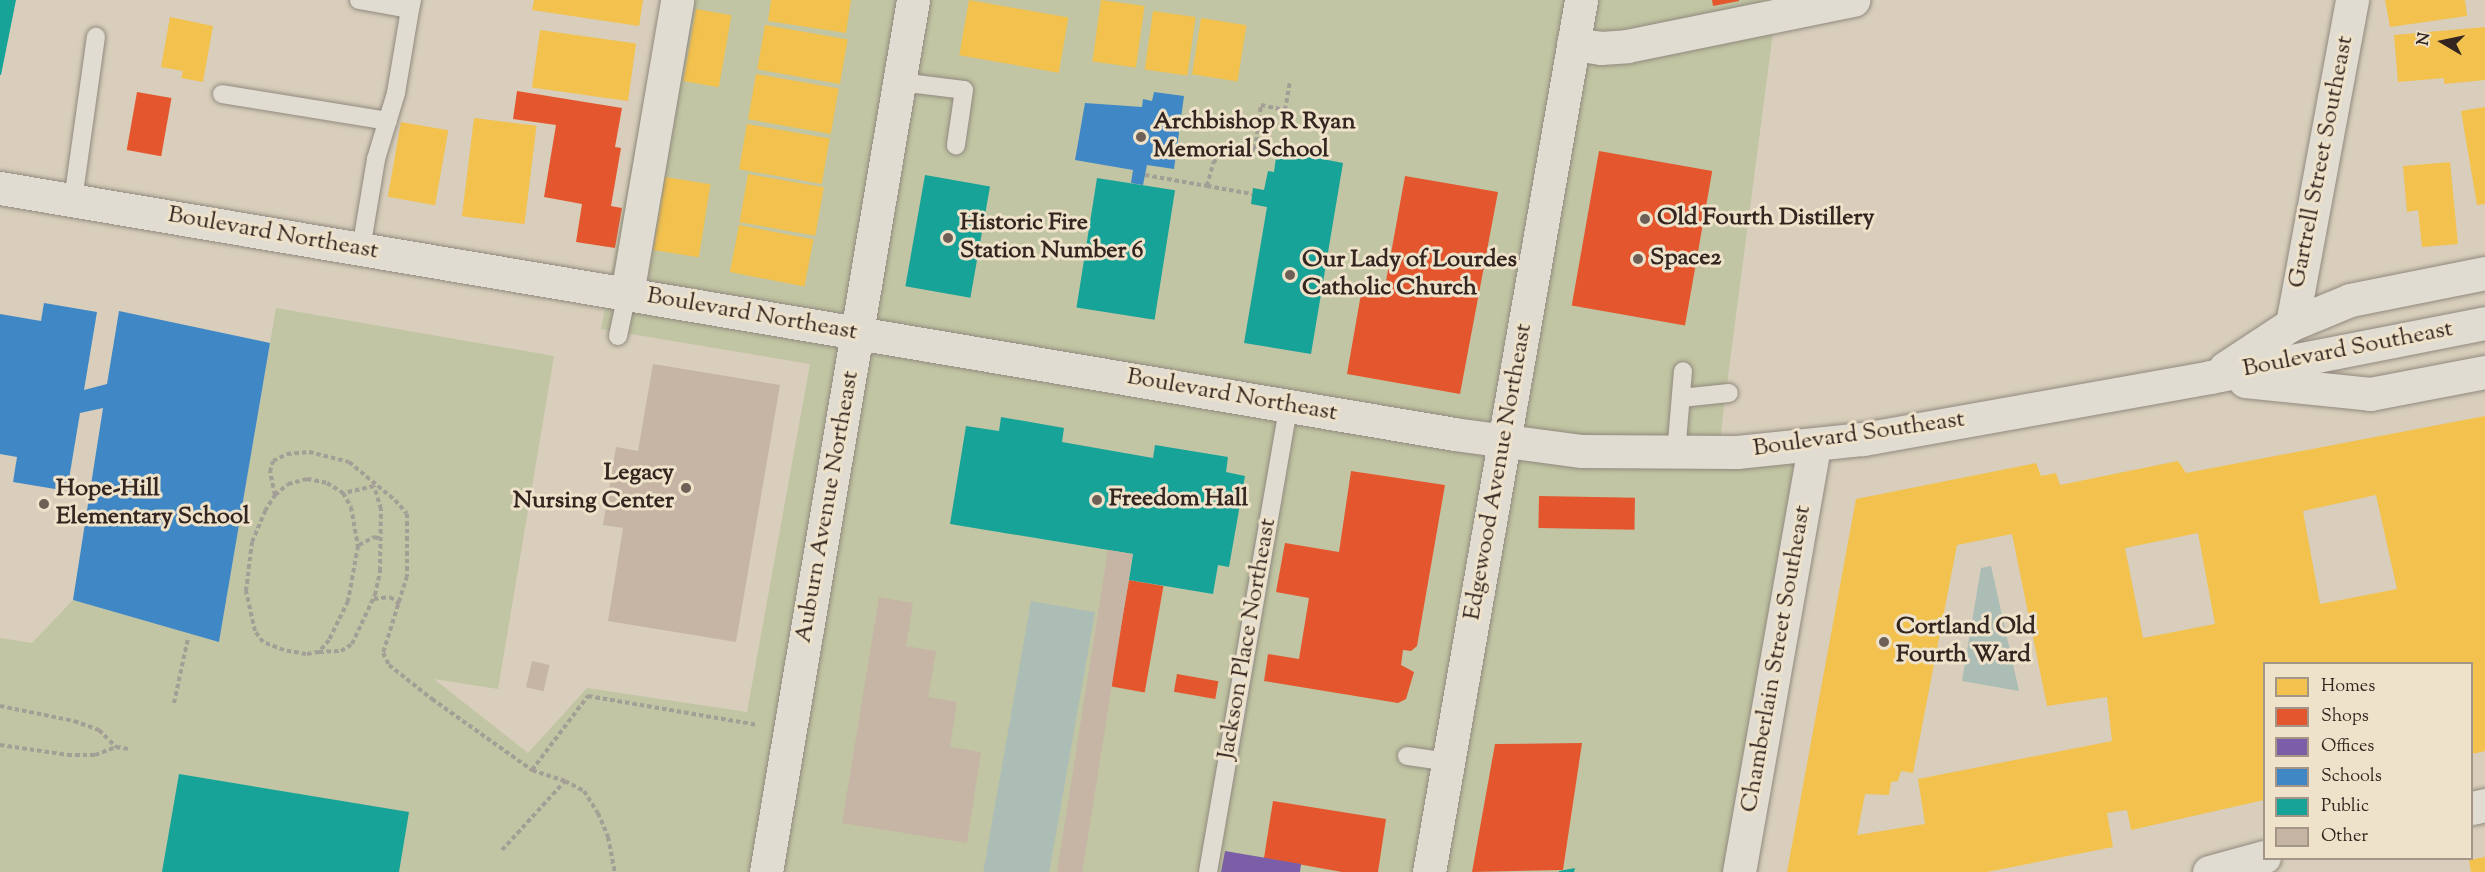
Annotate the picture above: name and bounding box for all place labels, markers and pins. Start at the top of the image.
place label: Archbishop R Ryan Memorial School [1153,109,1356,165]
marker: Archbishop R Ryan Memorial School [1134,130,1148,144]
place label: Old Fourth Distillery [1657,205,1874,233]
place label: Historic Fire Station Number 6 [960,210,1143,266]
marker: Old Fourth Distillery [1638,212,1652,226]
marker: Historic Fire Station Number 6 [941,231,955,245]
place label: Space2 [1650,245,1721,273]
place label: Our Lady of Lourdes Catholic Church [1302,247,1517,303]
marker: Space2 [1631,252,1645,266]
marker: Our Lady of Lourdes Catholic Church [1283,268,1297,282]
place label: Legacy Nursing Center [513,460,674,516]
place label: Hope-Hill Elementary School [56,476,250,532]
marker: Legacy Nursing Center [679,481,693,495]
place label: Freedom Hall [1109,486,1248,514]
marker: Freedom Hall [1090,493,1104,507]
marker: Hope-Hill Elementary School [37,497,51,511]
place label: Cortland Old Fourth Ward [1896,614,2036,670]
marker: Cortland Old Fourth Ward [1877,635,1891,649]

